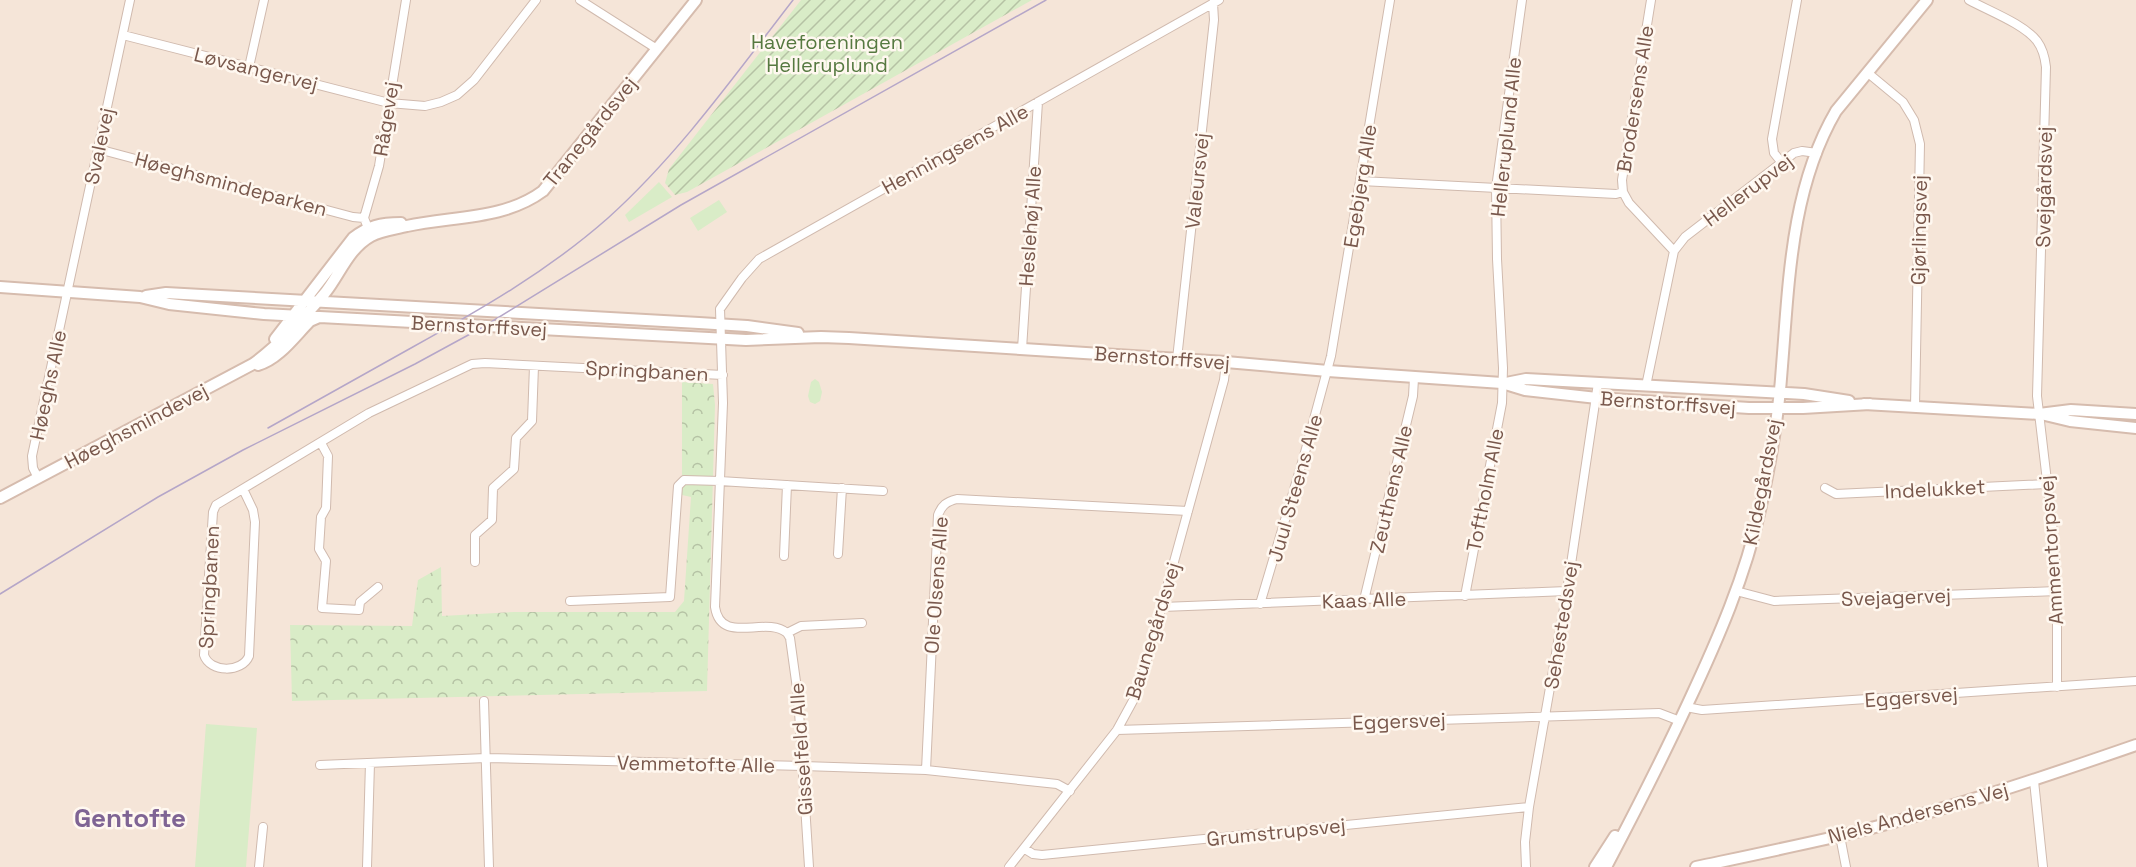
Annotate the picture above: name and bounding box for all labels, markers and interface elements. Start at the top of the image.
street label: Brodersens Alle [1610,23,1660,175]
park label: Haveforeningen Helleruplund [751,29,903,78]
street label: Løvsangervej [191,41,321,97]
street label: Helleruplund Alle [1485,56,1527,218]
street label: Tranegårdsvej [537,71,643,193]
street label: Rågevej [367,80,405,158]
street label: Henningsens Alle [877,98,1033,200]
street label: Svalevej [78,105,120,187]
street label: Egebjerg Alle [1337,122,1383,250]
street label: Svejgårdsvej [2030,126,2058,248]
street label: Valeursvej [1179,132,1215,230]
street label: Høeghsmindeparken [132,146,330,222]
street label: Hellerupvej [1698,148,1798,232]
street label: Heslehøj Alle [1013,165,1047,287]
street label: Gjørlingsvej [1905,175,1933,285]
street label: Bernstorffsvej [410,309,548,343]
street label: Høeghs Alle [24,327,72,443]
street label: Bernstorffsvej [1093,340,1231,376]
street label: Springbanen [585,355,709,387]
street label: Høeghsmindevej [60,377,212,475]
street label: Bernstorffsvej [1599,385,1737,421]
street label: Juul Steens Alle [1261,411,1329,565]
street label: Kildegårdsvej [1737,416,1787,548]
street label: Zeuthens Alle [1364,422,1418,556]
street label: Toftholm Alle [1460,426,1510,554]
street label: Indelukket [1884,473,1986,505]
street label: Ammentorpsvej [2033,474,2069,626]
street label: Ole Olsens Alle [918,515,954,655]
street label: Springbanen [193,525,225,649]
street label: Baunegårdsvej [1120,559,1186,703]
street label: Sehestedsvej [1538,559,1584,691]
street label: Svejagervej [1841,582,1951,612]
street label: Kaas Alle [1321,586,1407,614]
street label: Eggersvej [1863,681,1959,713]
street label: Gisselfeld Alle [783,682,819,816]
street label: Eggersvej [1352,706,1446,736]
street label: Vemmetofte Alle [617,750,775,778]
street label: Niels Andersens Vej [1825,776,2011,850]
district label: Gentofte [74,801,186,835]
street label: Grumstrupsvej [1205,812,1347,852]

